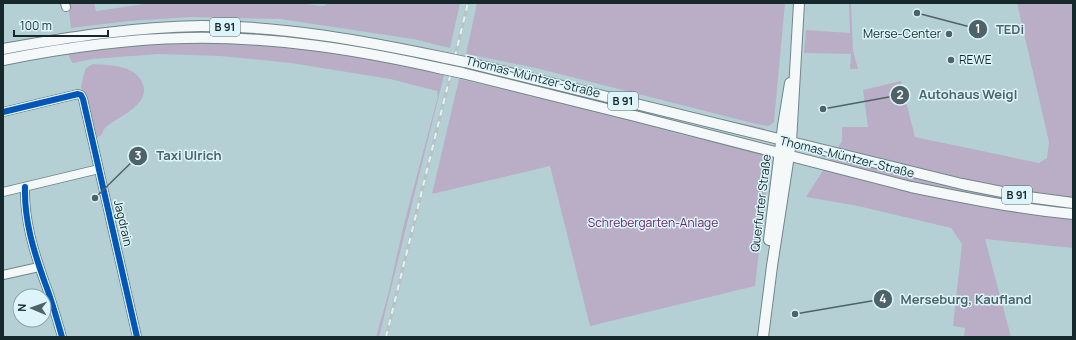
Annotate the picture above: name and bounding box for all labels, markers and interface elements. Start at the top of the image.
scale bar [14,12,108,38]
text: 100 m [20,17,52,34]
callout: TEDi [968,17,1032,42]
road number: B 91 [210,18,240,36]
text: 1 [975,20,981,37]
text: TEDi [996,20,1024,38]
place label: Merse-Center [863,25,942,42]
marker: Merse-Center [944,29,954,39]
place label: REWE [959,51,992,68]
street label: Thomas-Müntzer-Straße [464,52,602,101]
marker: REWE [946,55,956,65]
callout: Autohaus Weigl [890,82,1025,107]
text: Autohaus Weigl [919,85,1017,103]
text: 2 [896,86,904,103]
road number: B 91 [608,92,638,110]
street label: Thomas-Müntzer-Straße [778,132,916,181]
callout: Taxi Ulrich [128,143,230,168]
text: Taxi Ulrich [156,146,222,164]
text: 3 [135,147,142,164]
street label: Querfurter Straße [746,153,775,253]
road number: B 91 [1002,186,1032,204]
street label: Jagdrain [110,198,137,248]
park label: Schrebergarten-Anlage [588,214,718,231]
callout: Merseburg, Kaufland [873,287,1040,312]
north arrow [12,288,52,328]
text: 4 [879,290,887,307]
text: Merseburg, Kaufland [901,290,1031,308]
text: N [14,303,29,312]

